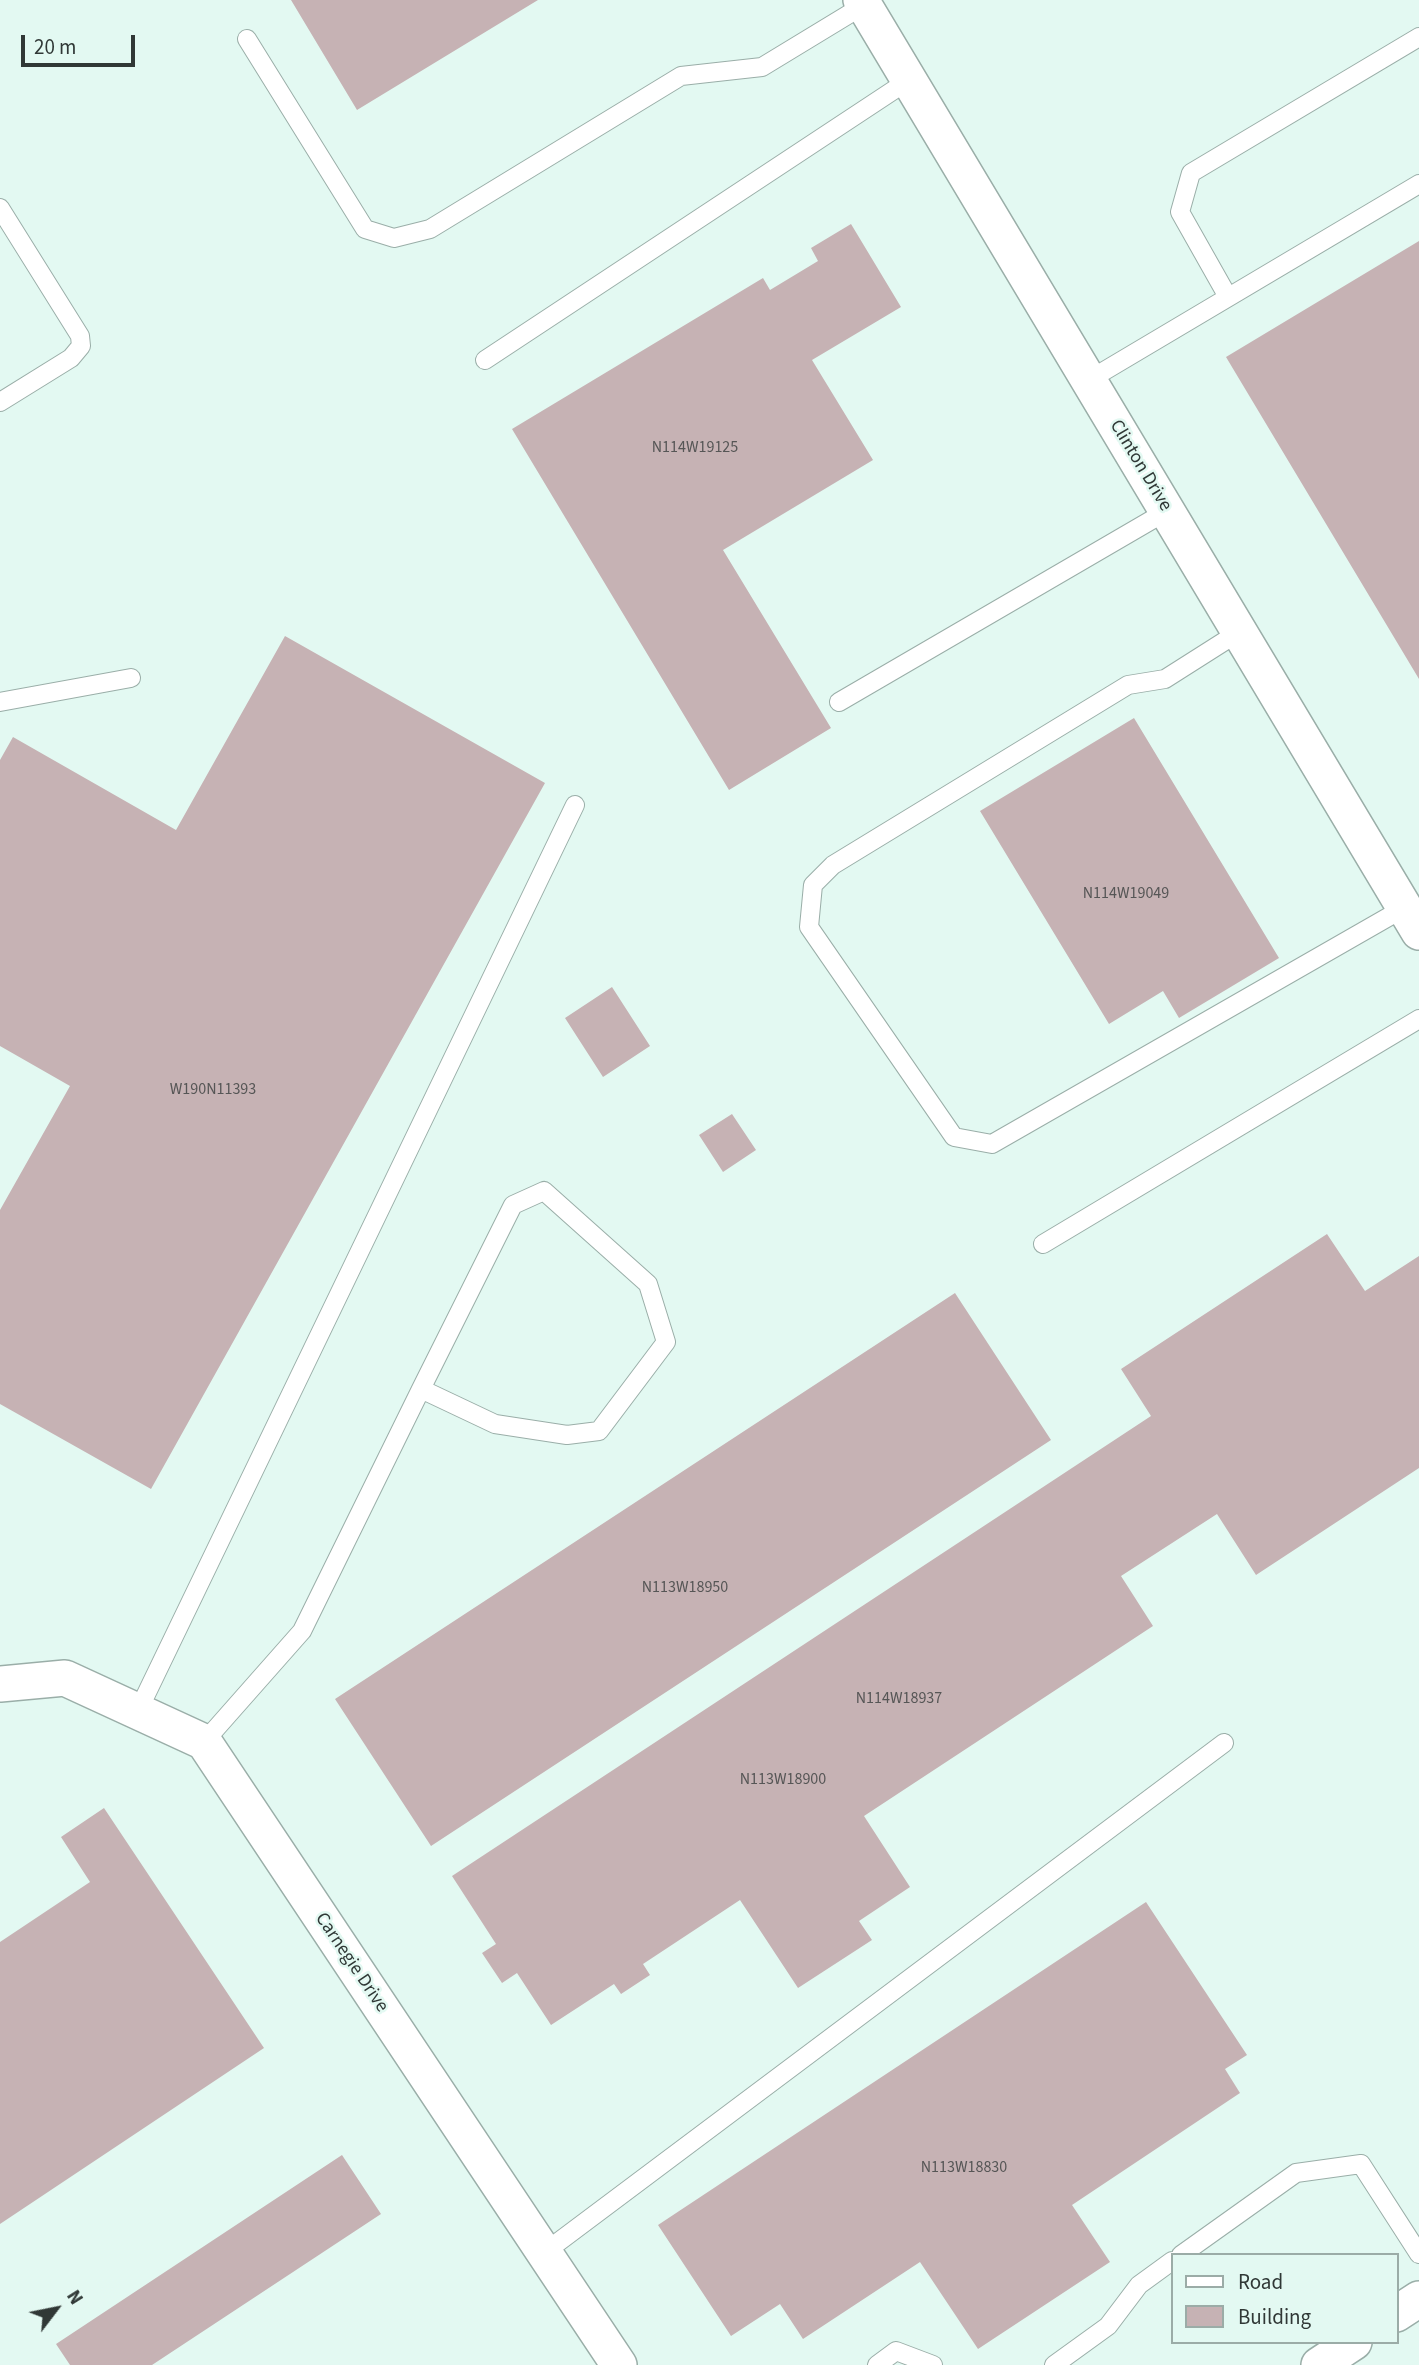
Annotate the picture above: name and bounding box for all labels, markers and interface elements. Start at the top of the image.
scale bar [24,21,138,65]
text: 20 m [34,32,76,62]
street label: Clinton Drive [1104,416,1176,516]
house number: N114W19125 [652,438,738,458]
house number: N114W19049 [1083,884,1169,904]
house number: W190N11393 [170,1080,256,1100]
house number: N113W18950 [642,1578,728,1598]
house number: N114W18937 [856,1689,942,1709]
house number: N113W18900 [740,1770,826,1790]
street label: Carnegie Drive [309,1909,393,2017]
house number: N113W18830 [921,2158,1007,2178]
legend [1170,2253,1398,2344]
text: Road [1238,2267,1283,2297]
north arrow [21,2274,91,2344]
text: N [59,2285,89,2310]
text: Building [1238,2302,1311,2332]

